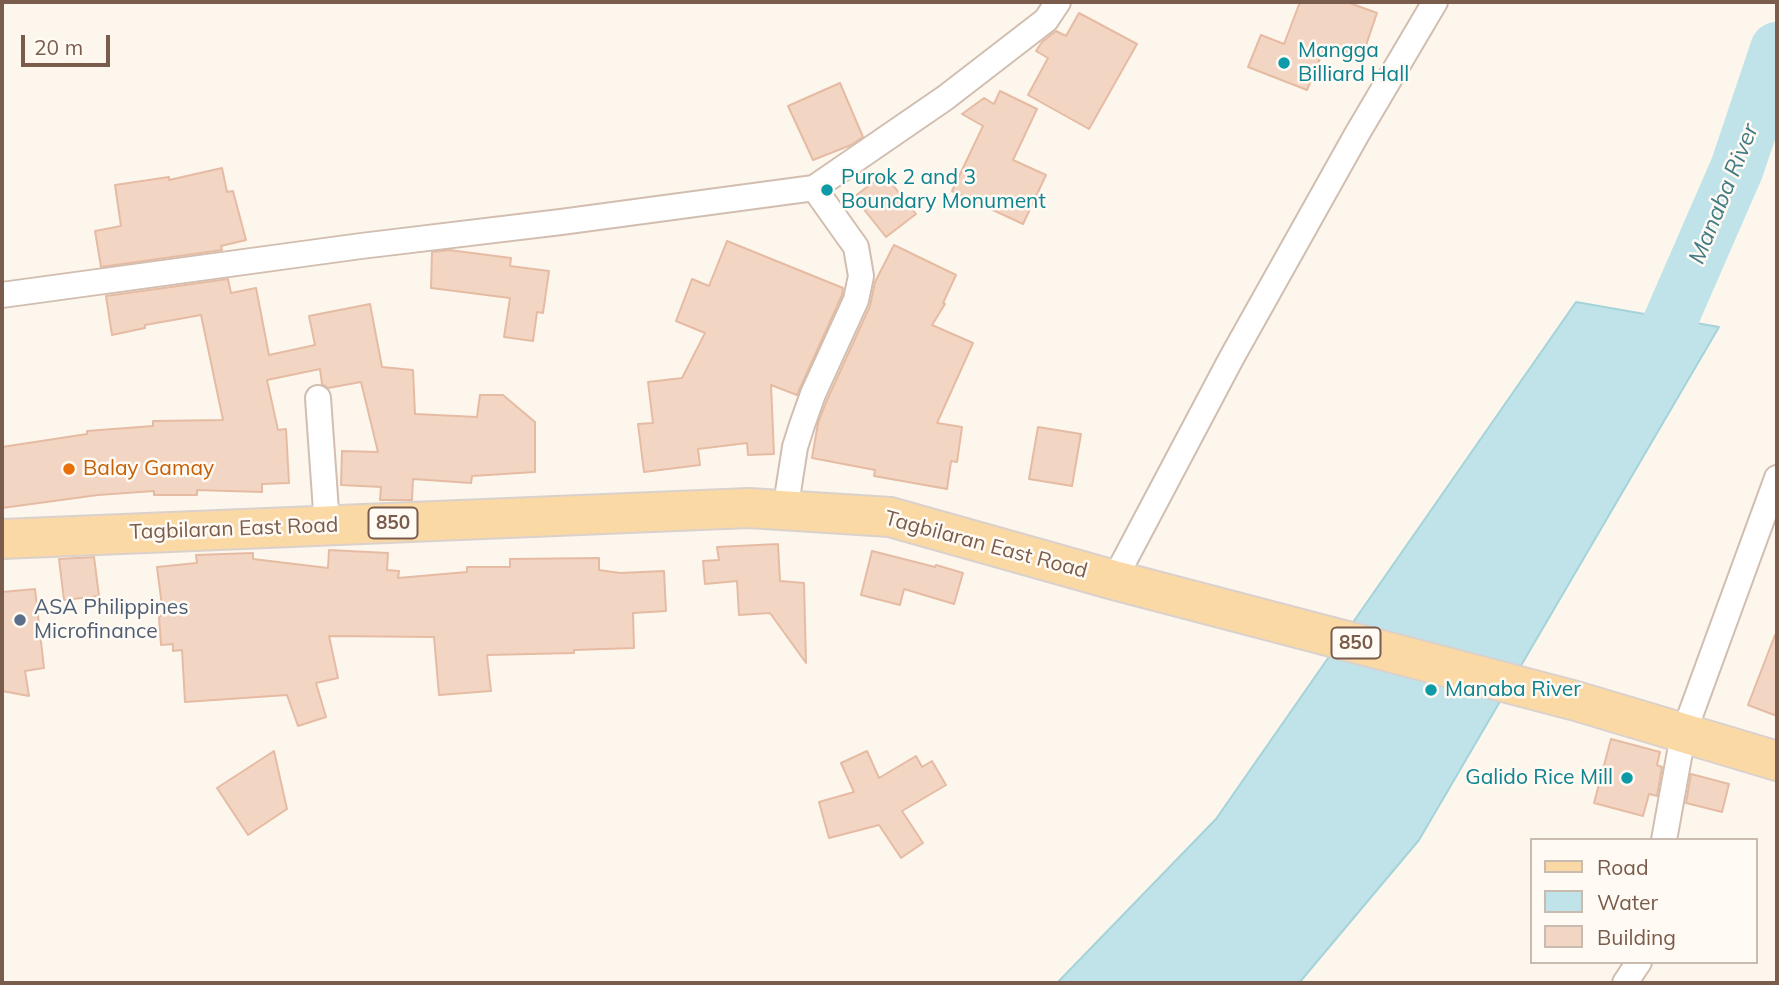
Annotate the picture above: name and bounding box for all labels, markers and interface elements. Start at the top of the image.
scale bar [24,21,114,65]
text: 20 m [34,34,83,60]
place label: Mangga Billiard Hall [1298,38,1409,88]
marker: Mangga Billiard Hall [1276,55,1292,71]
water label: Manaba River [1683,120,1765,268]
place label: Purok 2 and 3 Boundary Monument [841,165,1046,215]
marker: Purok 2 and 3 Boundary Monument [819,182,835,198]
place label: Balay Gamay [83,456,214,482]
marker: Balay Gamay [61,461,77,477]
street label: Tagbilaran East Road [882,506,1090,584]
road number: 850 [368,508,418,538]
street label: Tagbilaran East Road [129,513,339,545]
place label: ASA Philippines Microfinance [34,595,189,645]
marker: ASA Philippines Microfinance [12,612,28,628]
road number: 850 [1332,628,1380,658]
place label: Manaba River [1445,677,1581,703]
marker: Manaba River [1423,682,1439,698]
place label: Galido Rice Mill [1465,765,1613,791]
marker: Galido Rice Mill [1619,770,1635,786]
legend [1530,838,1758,964]
text: Road [1597,854,1648,880]
text: Water [1597,889,1658,915]
text: Building [1597,924,1676,950]

